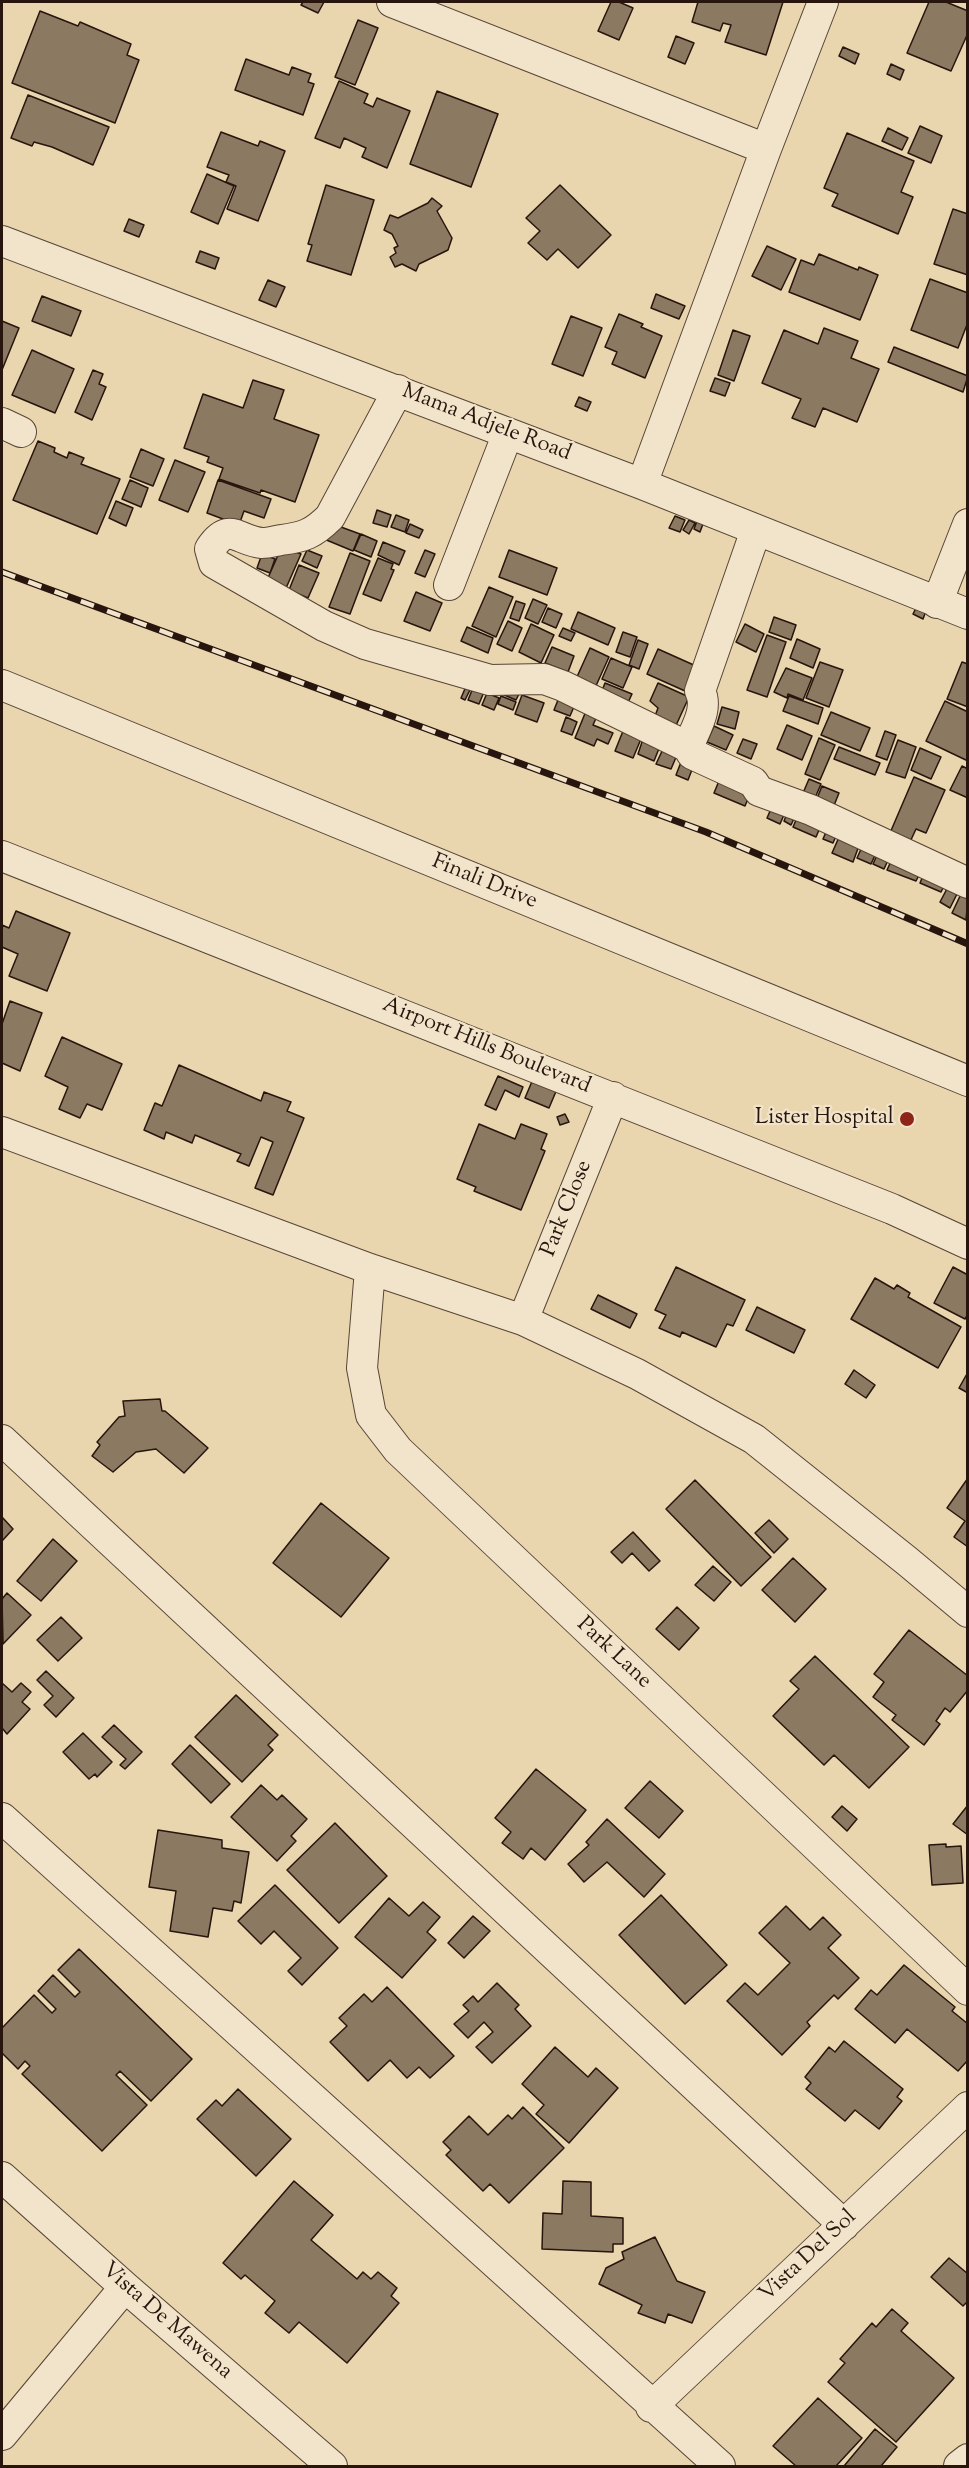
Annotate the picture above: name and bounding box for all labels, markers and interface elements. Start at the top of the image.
street label: Mama Adjele Road [398,380,574,468]
street label: Finali Drive [427,850,541,916]
street label: Airport Hills Boulevard [378,993,594,1101]
place label: Lister Hospital [755,1106,894,1132]
marker: Lister Hospital [898,1110,916,1128]
street label: Park Close [537,1157,599,1261]
street label: Park Lane [570,1613,656,1695]
street label: Vista Del Sol [755,2205,863,2309]
street label: Vista De Mawena [95,2258,237,2386]

